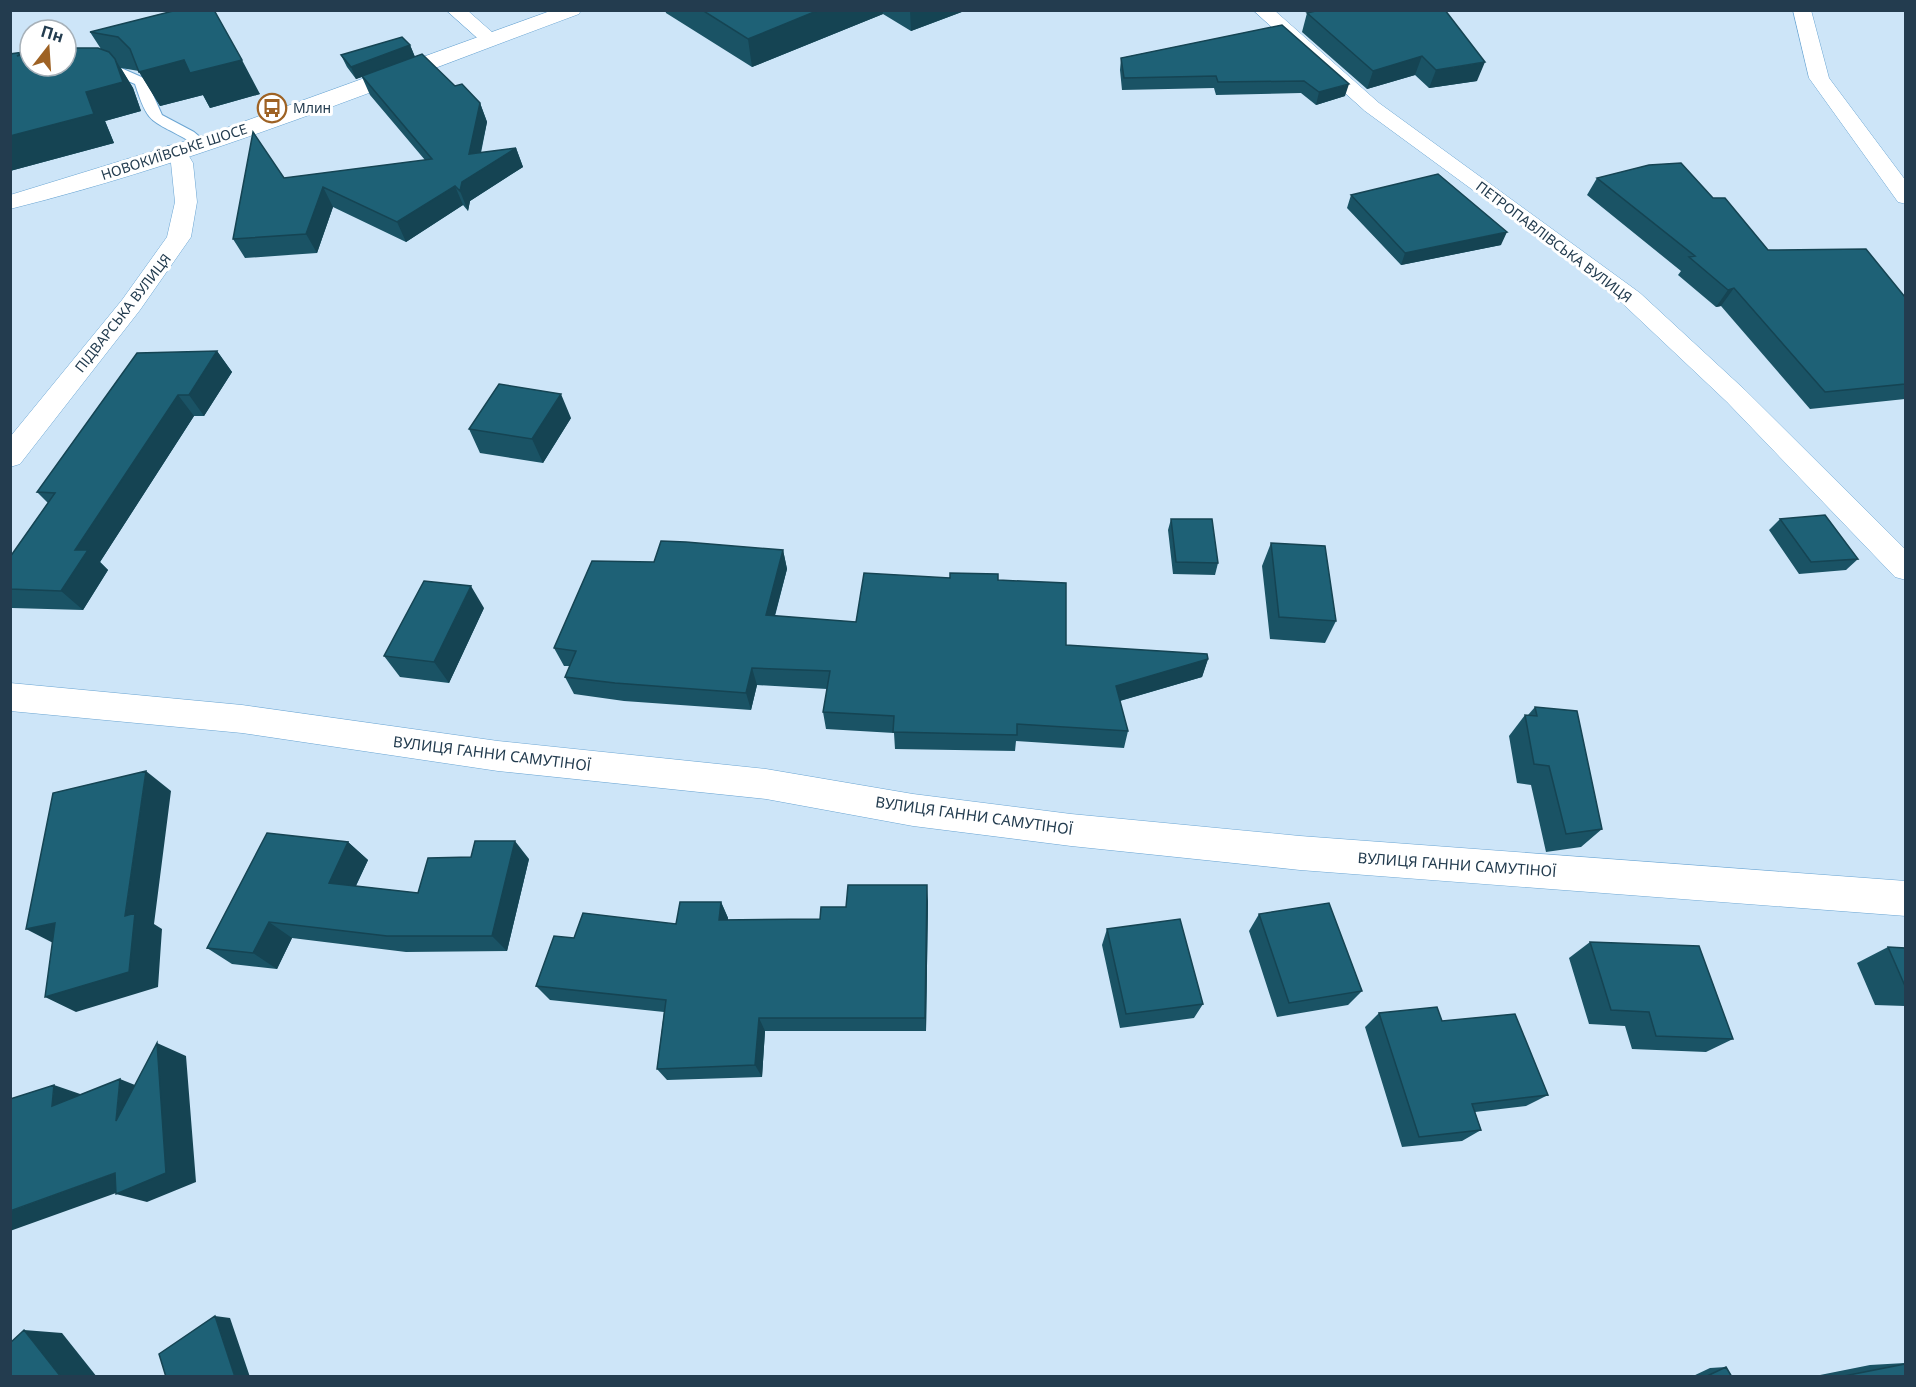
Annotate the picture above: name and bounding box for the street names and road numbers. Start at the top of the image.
street label: НОВОКИЇВСЬКЕ ШОСЕ [98,119,249,184]
street label: ПЕТРОПАВЛІВСЬКА ВУЛИЦЯ [1472,177,1636,307]
street label: ПІДВАРСЬКА ВУЛИЦЯ [70,249,175,376]
street label: ВУЛИЦЯ ГАННИ САМУТІНОЇ [392,731,592,775]
street label: ВУЛИЦЯ ГАННИ САМУТІНОЇ [874,791,1074,839]
street label: ВУЛИЦЯ ГАННИ САМУТІНОЇ [1357,847,1557,881]

